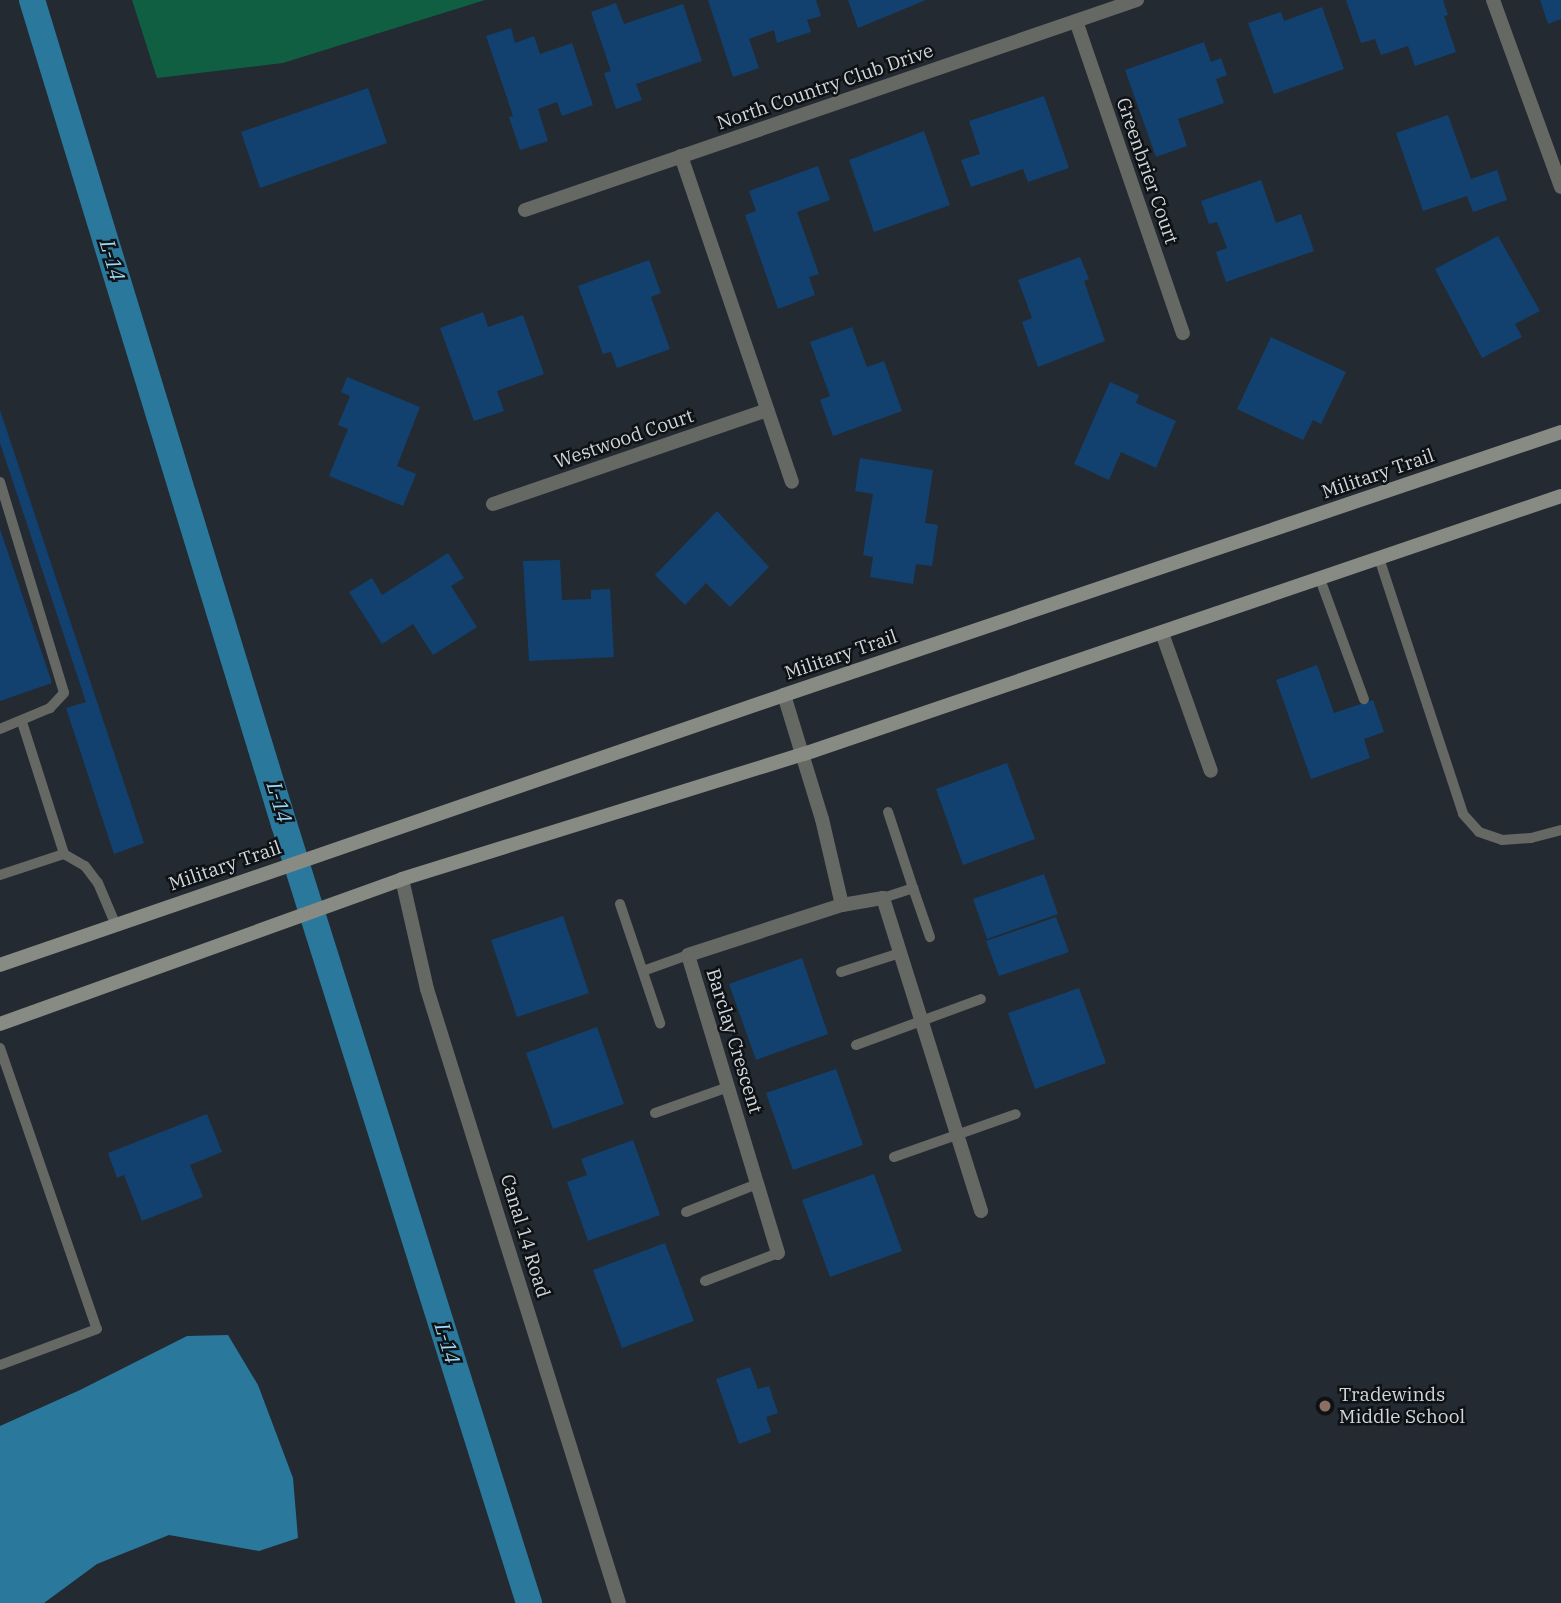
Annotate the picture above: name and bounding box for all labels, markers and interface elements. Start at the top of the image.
street label: North Country Club Drive [714,39,936,135]
street label: Greenbrier Court [1111,95,1183,247]
water label: L-14 [95,237,131,283]
street label: Westwood Court [551,404,697,474]
street label: Military Trail [1319,444,1437,504]
street label: Military Trail [782,625,900,685]
water label: L-14 [262,779,298,825]
street label: Military Trail [166,836,284,896]
street label: Barclay Crescent [701,966,767,1116]
street label: Canal 14 Road [495,1172,555,1300]
water label: L-14 [430,1320,466,1366]
place label: Tradewinds Middle School [1339,1384,1465,1428]
marker: Tradewinds Middle School [1317,1398,1333,1414]

